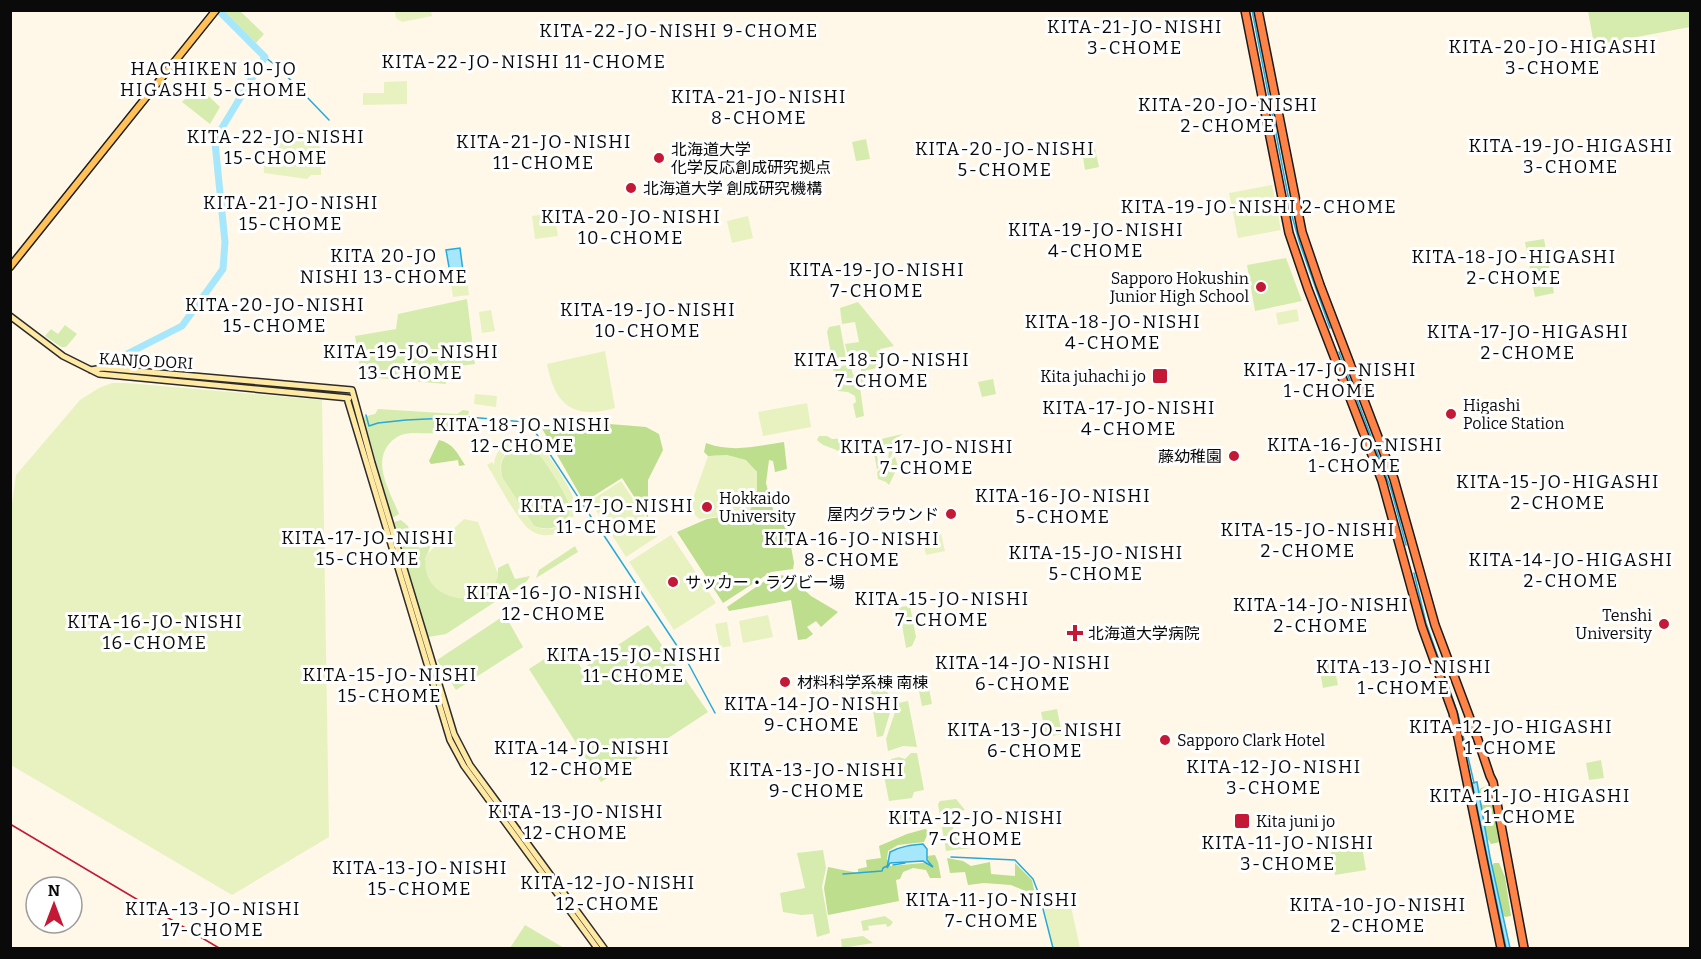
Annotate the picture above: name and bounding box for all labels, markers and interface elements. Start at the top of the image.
district label: KITA-21-JO-NISHI 3-CHOME [1047,16,1223,59]
district label: KITA-22-JO-NISHI 9-CHOME [539,20,819,42]
district label: KITA-20-JO-HIGASHI 3-CHOME [1449,36,1657,79]
district label: KITA-22-JO-NISHI 11-CHOME [382,51,666,73]
district label: HACHIKEN 10-JO HIGASHI 5-CHOME [120,58,308,101]
district label: KITA-21-JO-NISHI 8-CHOME [671,86,847,129]
district label: KITA-20-JO-NISHI 2-CHOME [1138,94,1318,137]
district label: KITA-22-JO-NISHI 15-CHOME [187,126,365,169]
district label: KITA-21-JO-NISHI 11-CHOME [456,131,632,174]
district label: KITA-19-JO-HIGASHI 3-CHOME [1469,135,1673,178]
district label: KITA-20-JO-NISHI 5-CHOME [915,138,1095,181]
place label: 北海道大学 化学反応創成研究拠点 [671,140,831,177]
marker: 北海道大学 化学反応創成研究拠点 [652,151,666,165]
place label: 北海道大学 創成研究機構 [643,179,822,198]
marker: 北海道大学 創成研究機構 [624,181,638,195]
district label: KITA-21-JO-NISHI 15-CHOME [203,192,379,235]
district label: KITA-19-JO-NISHI 2-CHOME [1121,196,1397,218]
district label: KITA-20-JO-NISHI 10-CHOME [541,206,721,249]
district label: KITA-19-JO-NISHI 4-CHOME [1008,219,1184,262]
district label: KITA 20-JO NISHI 13-CHOME [300,245,468,288]
district label: KITA-18-JO-HIGASHI 2-CHOME [1411,246,1617,289]
district label: KITA-19-JO-NISHI 7-CHOME [789,259,965,302]
place label: Sapporo Hokushin Junior High School [1109,269,1249,306]
marker: Sapporo Hokushin Junior High School [1254,280,1268,294]
district label: KITA-20-JO-NISHI 15-CHOME [185,294,365,337]
district label: KITA-19-JO-NISHI 10-CHOME [560,299,736,342]
district label: KITA-18-JO-NISHI 4-CHOME [1025,311,1201,354]
district label: KITA-17-JO-HIGASHI 2-CHOME [1427,321,1629,364]
district label: KITA-19-JO-NISHI 13-CHOME [323,341,499,384]
street label: KANJO DORI [98,349,194,373]
district label: KITA-18-JO-NISHI 7-CHOME [794,349,970,392]
district label: KITA-17-JO-NISHI 1-CHOME [1243,359,1417,402]
place label: Kita juhachi jo [1040,367,1146,386]
marker: Kita juhachi jo [1151,367,1169,385]
place label: Higashi Police Station [1463,396,1564,433]
district label: KITA-17-JO-NISHI 4-CHOME [1042,397,1216,440]
marker: Higashi Police Station [1444,407,1458,421]
district label: KITA-18-JO-NISHI 12-CHOME [435,414,611,457]
district label: KITA-16-JO-NISHI 1-CHOME [1267,434,1443,477]
district label: KITA-17-JO-NISHI 7-CHOME [840,436,1014,479]
place label: 藤幼稚園 [1158,447,1222,466]
marker: 藤幼稚園 [1227,449,1241,463]
district label: KITA-15-JO-HIGASHI 2-CHOME [1456,471,1660,514]
district label: KITA-16-JO-NISHI 5-CHOME [975,485,1151,528]
place label: Hokkaido University [719,489,796,526]
district label: KITA-17-JO-NISHI 11-CHOME [520,495,694,538]
marker: Hokkaido University [700,500,714,514]
place label: 屋内グラウンド [827,505,939,524]
marker: 屋内グラウンド [944,507,958,521]
district label: KITA-15-JO-NISHI 2-CHOME [1220,519,1396,562]
district label: KITA-17-JO-NISHI 15-CHOME [281,527,455,570]
district label: KITA-16-JO-NISHI 8-CHOME [764,528,940,571]
district label: KITA-15-JO-NISHI 5-CHOME [1008,542,1184,585]
district label: KITA-14-JO-HIGASHI 2-CHOME [1469,549,1673,592]
place label: サッカー・ラグビー場 [685,573,845,592]
marker: サッカー・ラグビー場 [666,575,680,589]
district label: KITA-16-JO-NISHI 12-CHOME [466,582,642,625]
district label: KITA-15-JO-NISHI 7-CHOME [854,588,1030,631]
district label: KITA-14-JO-NISHI 2-CHOME [1233,594,1409,637]
place label: Tenshi University [1575,606,1653,643]
district label: KITA-16-JO-NISHI 16-CHOME [67,611,243,654]
marker: Tenshi University [1657,617,1671,631]
marker: 北海道大学病院 [1066,624,1084,642]
place label: 北海道大学病院 [1088,624,1200,643]
district label: KITA-15-JO-NISHI 11-CHOME [546,644,722,687]
district label: KITA-14-JO-NISHI 6-CHOME [935,652,1111,695]
district label: KITA-13-JO-NISHI 1-CHOME [1316,656,1492,699]
district label: KITA-15-JO-NISHI 15-CHOME [302,664,478,707]
place label: 材料科学系棟 南棟 [797,673,928,692]
marker: 材料科学系棟 南棟 [778,675,792,689]
district label: KITA-14-JO-NISHI 9-CHOME [724,693,900,736]
district label: KITA-12-JO-HIGASHI 1-CHOME [1409,716,1613,759]
district label: KITA-13-JO-NISHI 6-CHOME [947,719,1123,762]
place label: Sapporo Clark Hotel [1177,731,1325,750]
marker: Sapporo Clark Hotel [1158,733,1172,747]
district label: KITA-14-JO-NISHI 12-CHOME [494,737,670,780]
district label: KITA-12-JO-NISHI 3-CHOME [1186,756,1362,799]
district label: KITA-13-JO-NISHI 9-CHOME [729,759,905,802]
district label: KITA-11-JO-HIGASHI 1-CHOME [1429,785,1631,828]
district label: KITA-13-JO-NISHI 12-CHOME [488,801,664,844]
district label: KITA-12-JO-NISHI 7-CHOME [888,807,1064,850]
marker: Kita juni jo [1233,812,1251,830]
place label: Kita juni jo [1256,812,1335,831]
district label: KITA-11-JO-NISHI 3-CHOME [1202,832,1374,875]
district label: KITA-13-JO-NISHI 15-CHOME [332,857,508,900]
district label: KITA-12-JO-NISHI 12-CHOME [520,872,696,915]
north arrow [24,875,84,935]
text: N [48,881,60,900]
district label: KITA-11-JO-NISHI 7-CHOME [906,889,1078,932]
district label: KITA-10-JO-NISHI 2-CHOME [1289,894,1467,937]
district label: KITA-13-JO-NISHI 17-CHOME [125,898,301,941]

